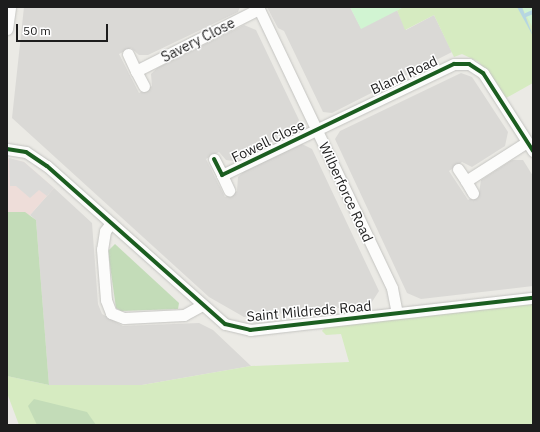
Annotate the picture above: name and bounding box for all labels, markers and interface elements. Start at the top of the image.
street label: Savery Close [158,14,238,66]
scale bar [18,16,110,42]
text: 50 m [23,23,51,38]
street label: Bland Road [368,52,440,98]
street label: Fowell Close [229,116,307,166]
street label: Wilberforce Road [316,139,376,245]
street label: Saint Mildreds Road [246,297,372,325]

